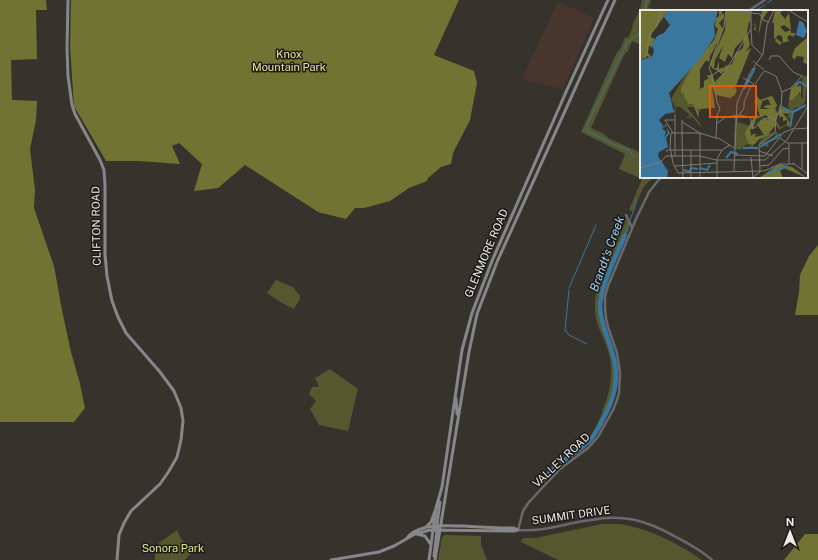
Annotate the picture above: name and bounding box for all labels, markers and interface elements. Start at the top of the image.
inset map [640,10,808,178]
park label: Knox Mountain Park [252,48,326,73]
street label: CLIFTON ROAD [89,186,103,266]
street label: GLENMORE ROAD [462,207,510,299]
water label: Brandt's Creek [587,214,627,294]
street label: VALLEY ROAD [530,430,592,489]
street label: SUMMIT DRIVE [531,504,611,526]
north arrow [770,512,810,552]
text: N [786,516,794,528]
park label: Sonora Park [142,542,204,554]

